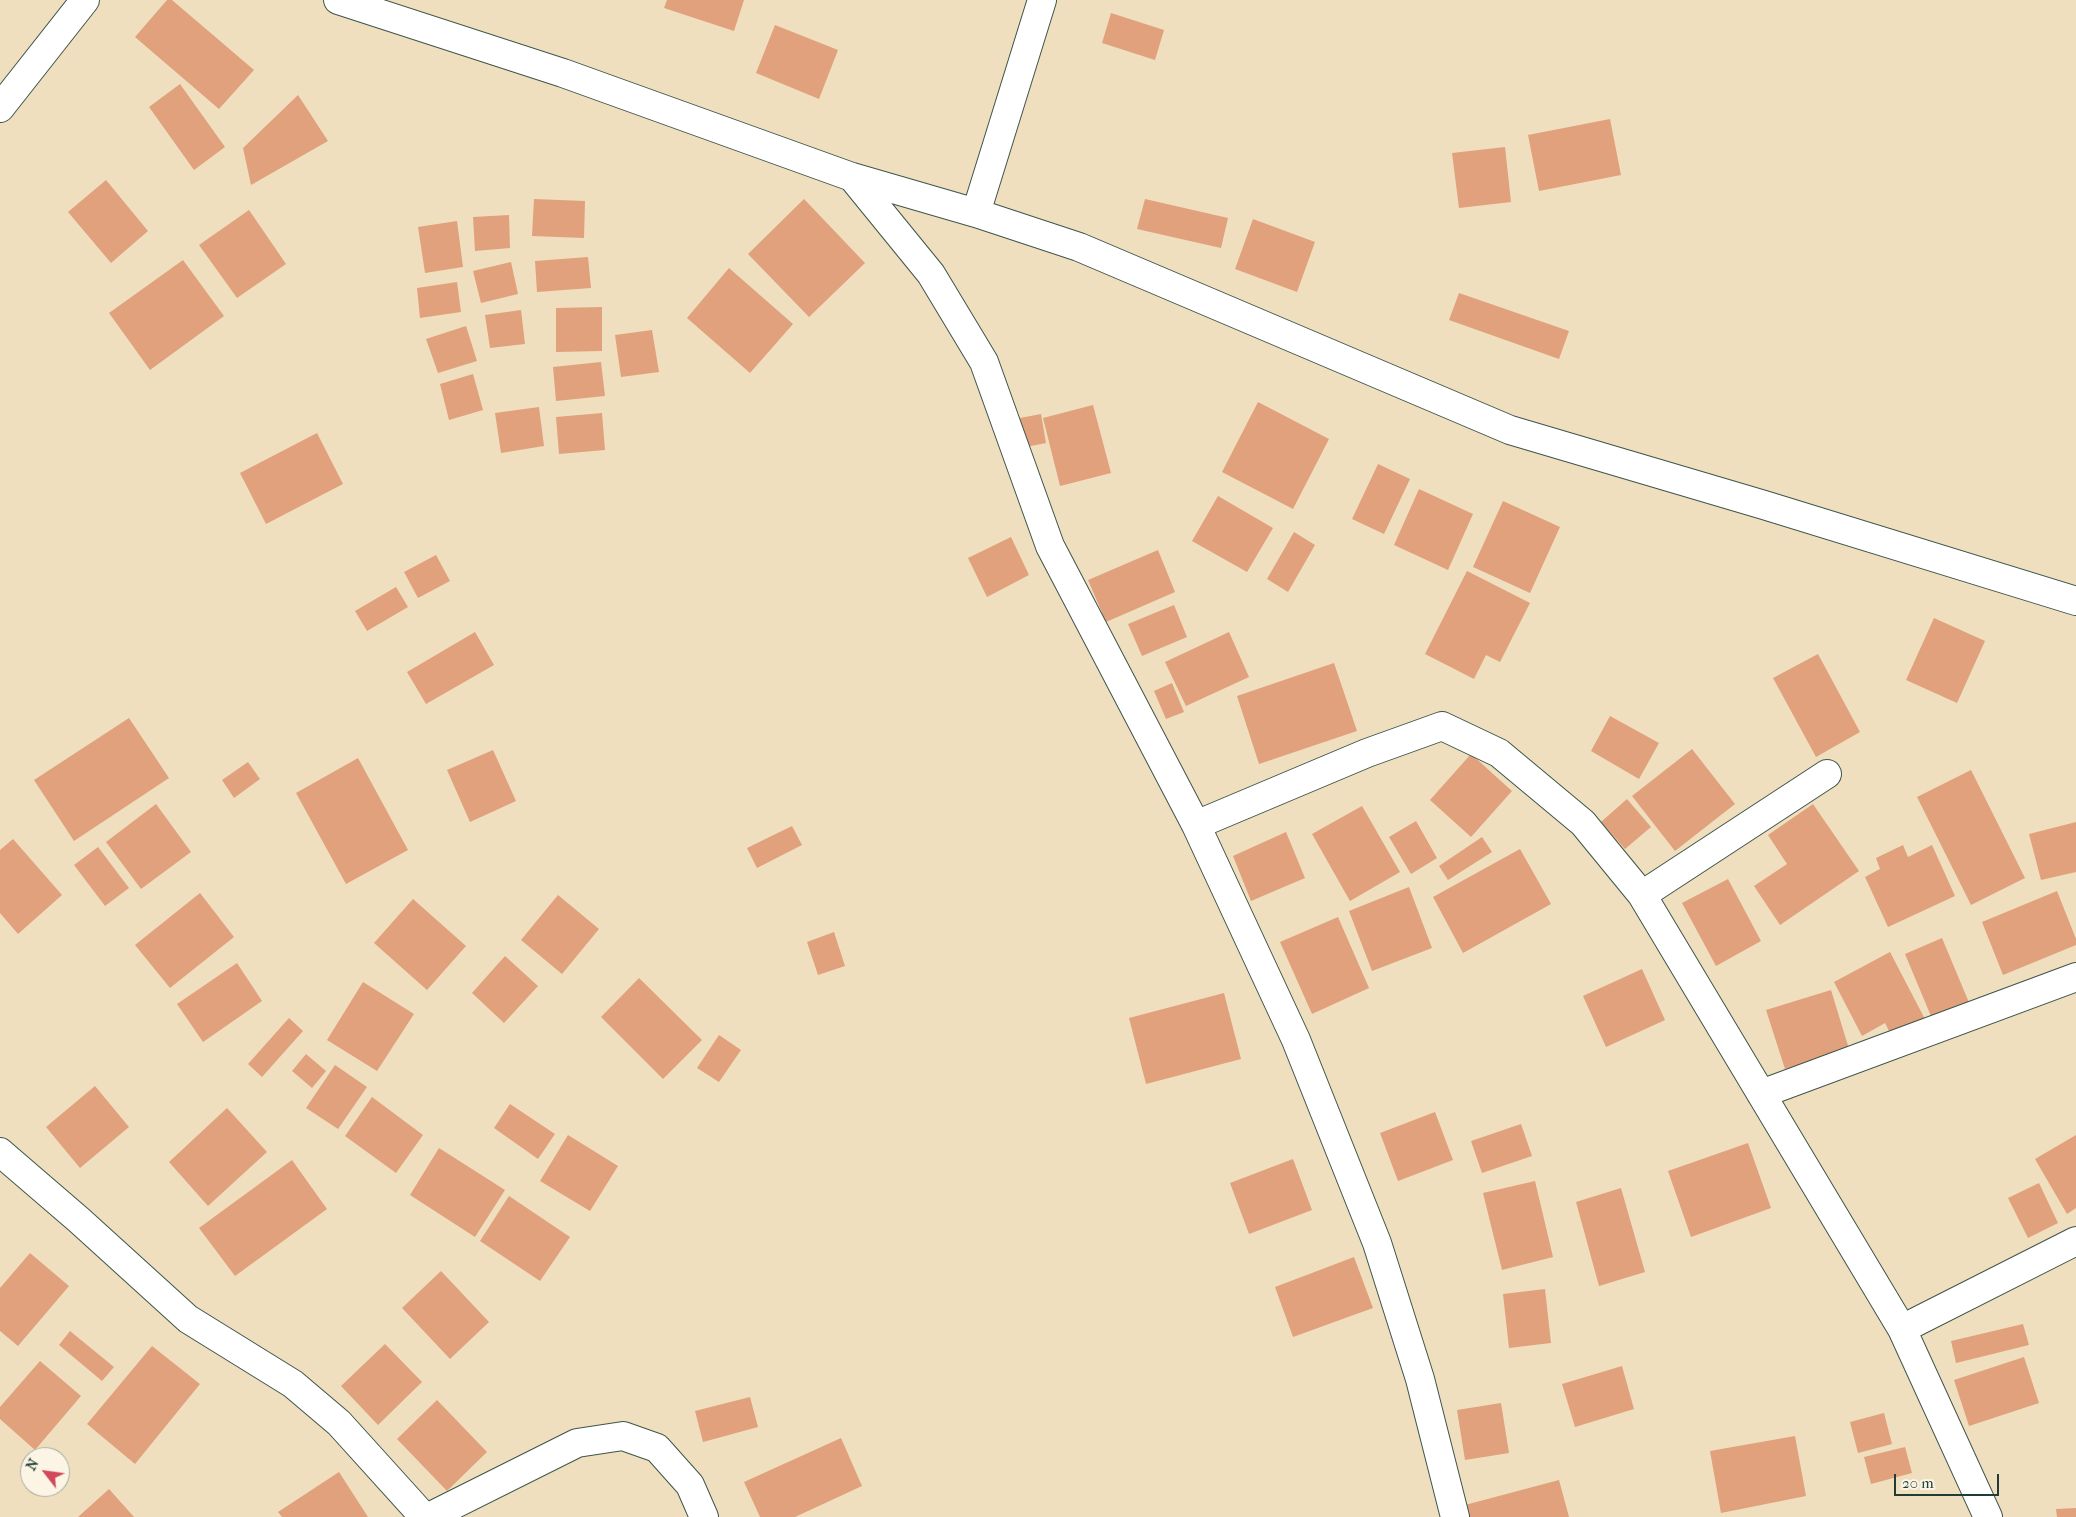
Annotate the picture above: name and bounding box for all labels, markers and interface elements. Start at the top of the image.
north arrow [20,1447,70,1497]
text: N [22,1456,42,1474]
scale bar [1896,1464,2001,1496]
text: 20 m [1902,1474,1934,1492]

